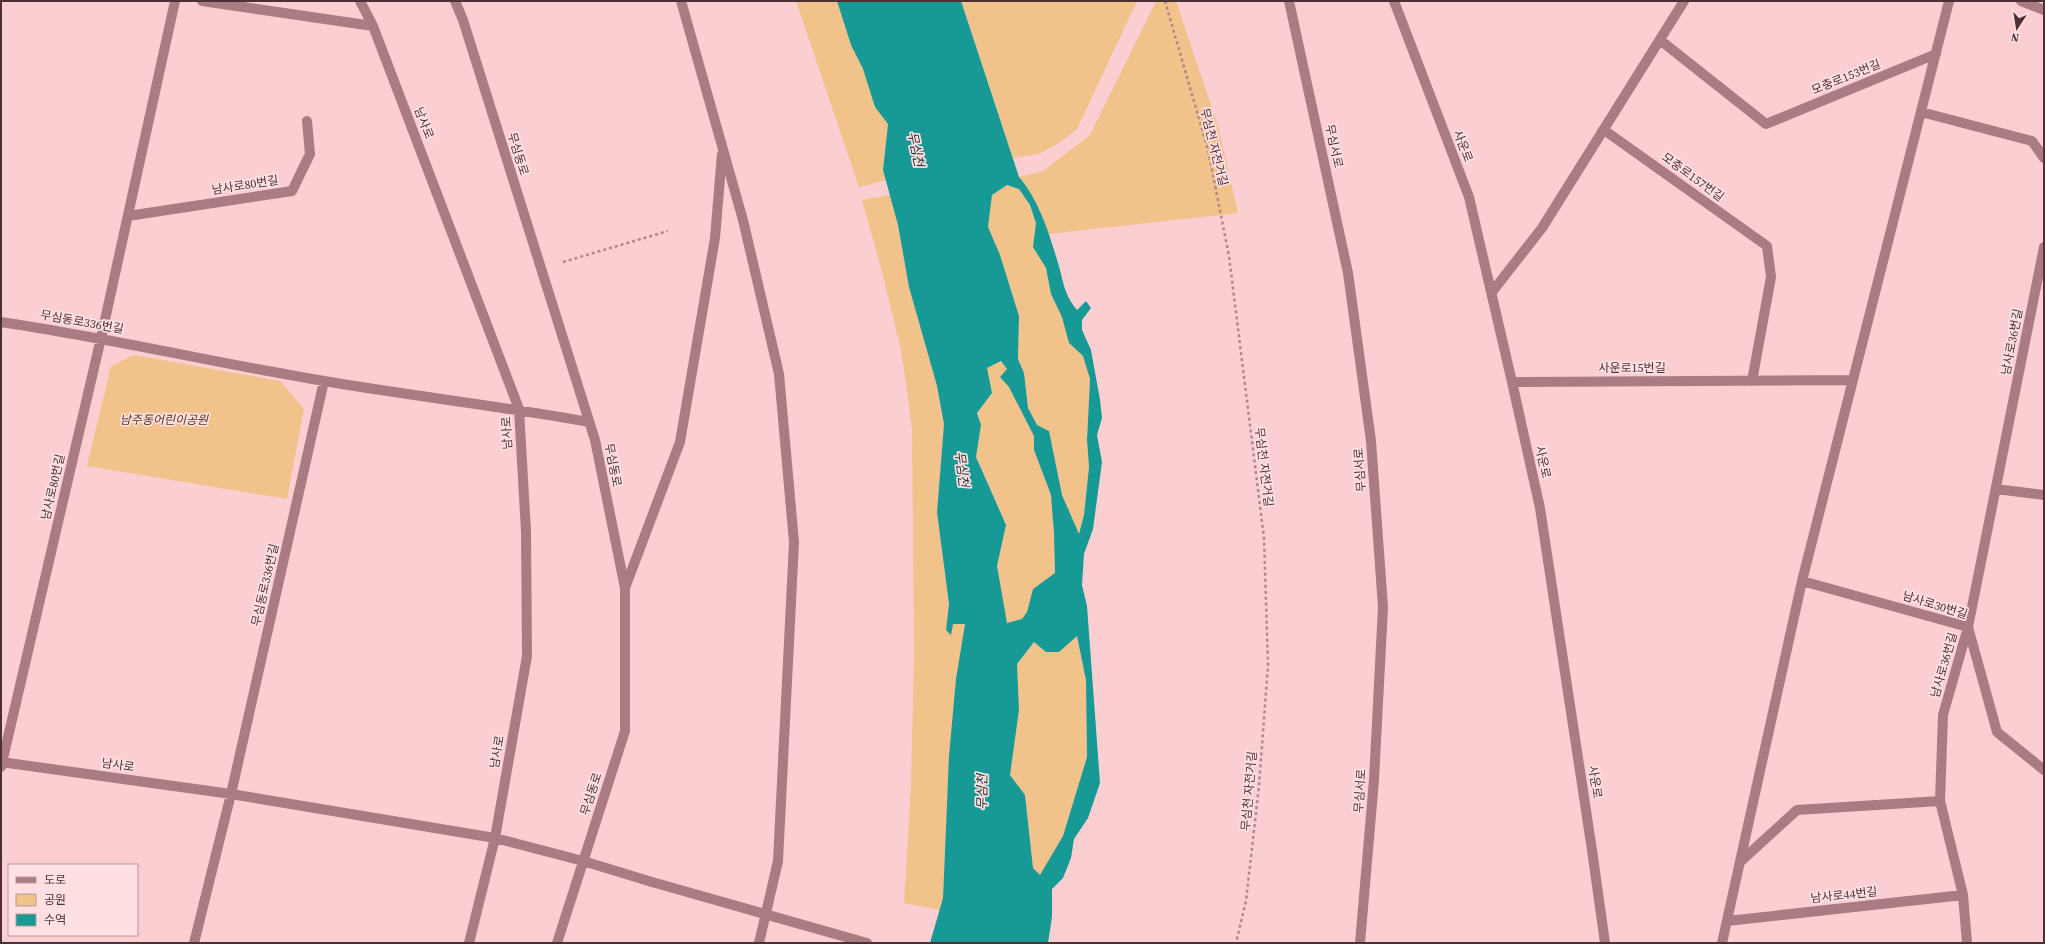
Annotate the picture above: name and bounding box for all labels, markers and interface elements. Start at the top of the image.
north arrow [1997,8,2037,48]
text: N [2010,29,2021,45]
street label: 모충로153번길 [1809,56,1883,98]
street label: 남사로 [411,105,437,141]
street label: 무심천 자전거길 [1197,106,1231,188]
street label: 무심서로 [1322,123,1346,169]
street label: 사운로 [1450,128,1476,164]
water label: 무심천 [904,130,928,169]
street label: 무심동로 [504,131,532,177]
street label: 모충로157번길 [1659,149,1727,205]
street label: 남사로80번길 [211,172,279,198]
street label: 무심동로336번길 [39,307,125,337]
street label: 남사로36번길 [1998,307,2026,377]
street label: 사운로15번길 [1598,360,1666,376]
park label: 남주동어린이공원 [120,412,209,428]
street label: 남사로 [498,416,516,450]
street label: 무심천 자전거길 [1251,426,1277,508]
street label: 무심동로 [601,442,625,488]
street label: 사운로 [1531,444,1555,480]
street label: 무심서로 [1350,447,1370,493]
water label: 무심천 [951,450,973,489]
street label: 남사로80번길 [38,452,68,522]
street label: 무심동로336번길 [248,542,282,628]
street label: 남사로30번길 [1901,588,1969,622]
street label: 남사로36번길 [1927,630,1961,700]
street label: 남사로 [486,734,508,770]
street label: 무심천 자전거길 [1238,750,1260,832]
street label: 남사로 [100,755,136,775]
street label: 사운로 [1585,764,1605,800]
street label: 무심서로 [1350,768,1370,814]
street label: 무심동로 [577,771,605,817]
water label: 무심천 [973,773,991,810]
legend [8,864,138,936]
text: 도로 [44,872,66,888]
street label: 남사로44번길 [1810,884,1878,906]
text: 공원 [44,892,66,908]
text: 수역 [44,912,66,928]

